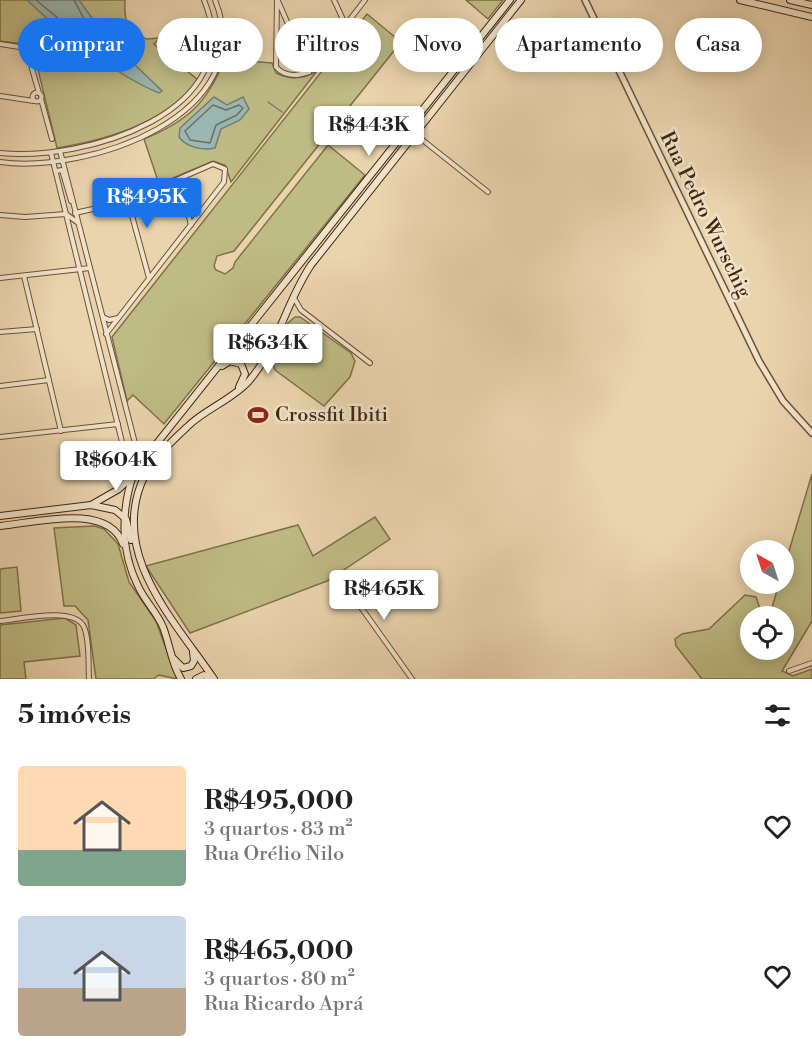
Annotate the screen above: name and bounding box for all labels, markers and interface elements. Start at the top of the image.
chip: Comprar [18,18,145,72]
chip: Alugar [157,18,263,72]
chip: Filtros [275,18,381,72]
chip: Novo [393,18,483,72]
chip: Apartamento [495,18,663,72]
chip: Casa [675,18,762,72]
pin: R$443K [320,106,418,157]
text: R$443K [328,113,410,138]
street label: Rua Pedro Wurschig [654,128,756,303]
pin: R$495K [98,178,196,229]
text: R$495K [106,185,188,210]
pin: R$634K [219,324,317,375]
text: R$634K [227,331,309,356]
sports icon: Crossfit Ibiti [246,403,270,427]
place label: Crossfit Ibiti [275,403,389,428]
pin: R$604K [67,441,165,492]
text: R$604K [74,448,158,473]
north arrow [740,540,794,594]
map controls [740,540,794,660]
pin: R$465K [335,570,433,621]
text: R$465K [343,577,425,602]
button: locate [740,606,794,660]
text: 5 imóveis [18,699,131,731]
icon: filters [761,699,794,732]
text: R$495,000 [204,785,353,817]
icon: home [66,790,138,862]
icon: heart [761,810,794,843]
text: 3 quartos · 83 m² [204,817,353,842]
text: Rua Orélio Nilo [204,842,344,867]
text: R$465,000 [204,935,353,967]
icon: home [66,940,138,1012]
icon: heart [761,960,794,993]
text: 3 quartos · 80 m² [204,967,355,992]
text: Rua Ricardo Aprá [204,992,363,1017]

